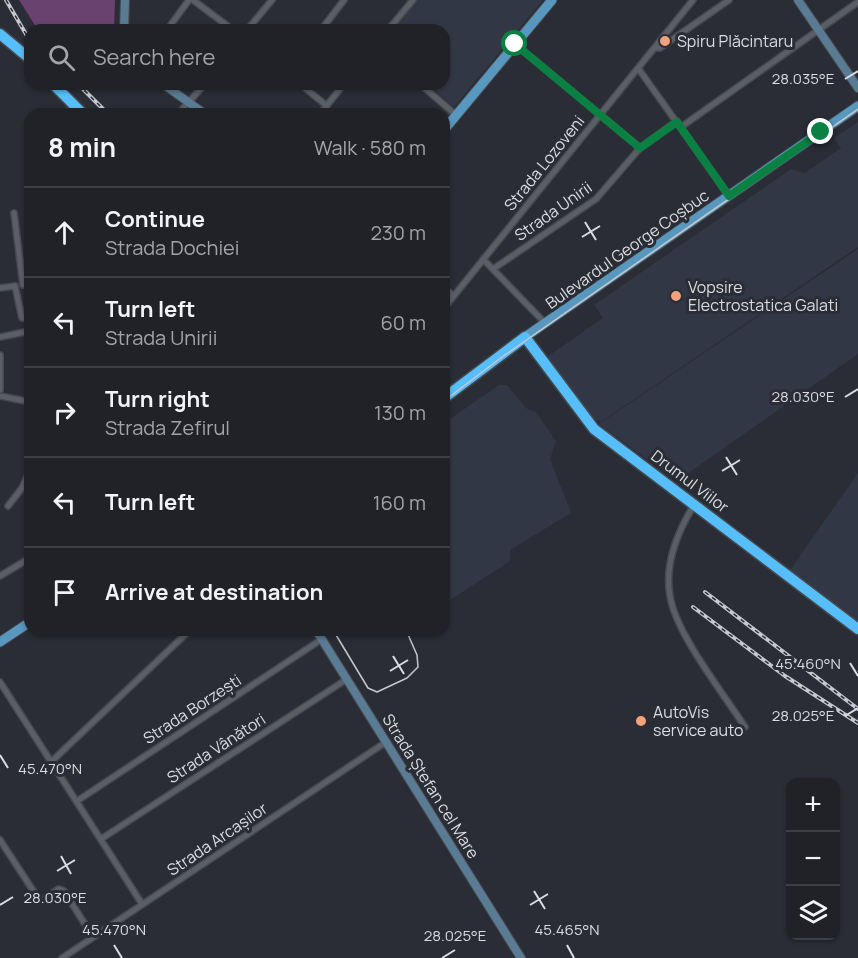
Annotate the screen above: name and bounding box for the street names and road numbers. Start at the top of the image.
street label: Strada Lozoveni [499,111,589,215]
street label: Strada Unirii [510,176,596,246]
street label: Bulevardul George Coșbuc [541,184,713,314]
street label: Drumul Viilor [647,445,733,518]
street label: Strada Borzești [139,669,245,749]
street label: Strada Vânători [162,708,270,788]
street label: Strada Ștefan cel Mare [378,709,484,863]
street label: Strada Arcașilor [162,797,272,881]

